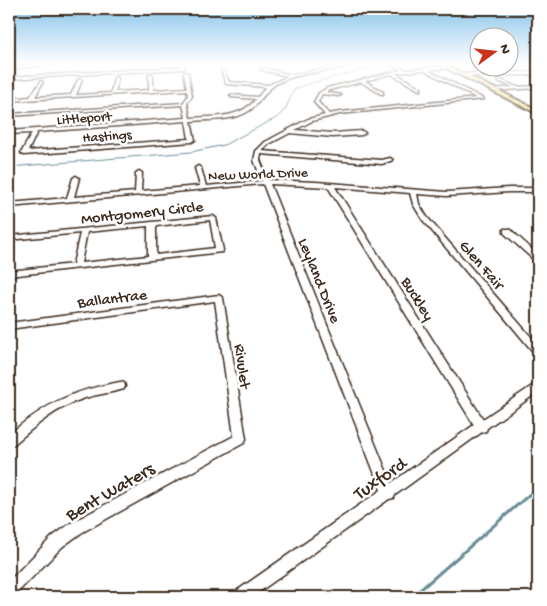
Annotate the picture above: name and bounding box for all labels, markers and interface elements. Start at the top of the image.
north arrow [470,28,520,78]
text: N [495,43,514,56]
street label: Littleport [56,109,113,130]
street label: Hastings [82,127,133,148]
street label: New World Drive [208,165,309,186]
street label: Montgomery Circle [80,199,205,230]
street label: Leyland Drive [292,236,344,327]
street label: Glen Fair [454,238,508,296]
street label: Buckley [395,274,437,325]
street label: Ballantrae [76,287,149,314]
street label: Rivulet [228,343,253,391]
street label: Tuxford [349,452,414,507]
street label: Bent Waters [61,458,160,528]

